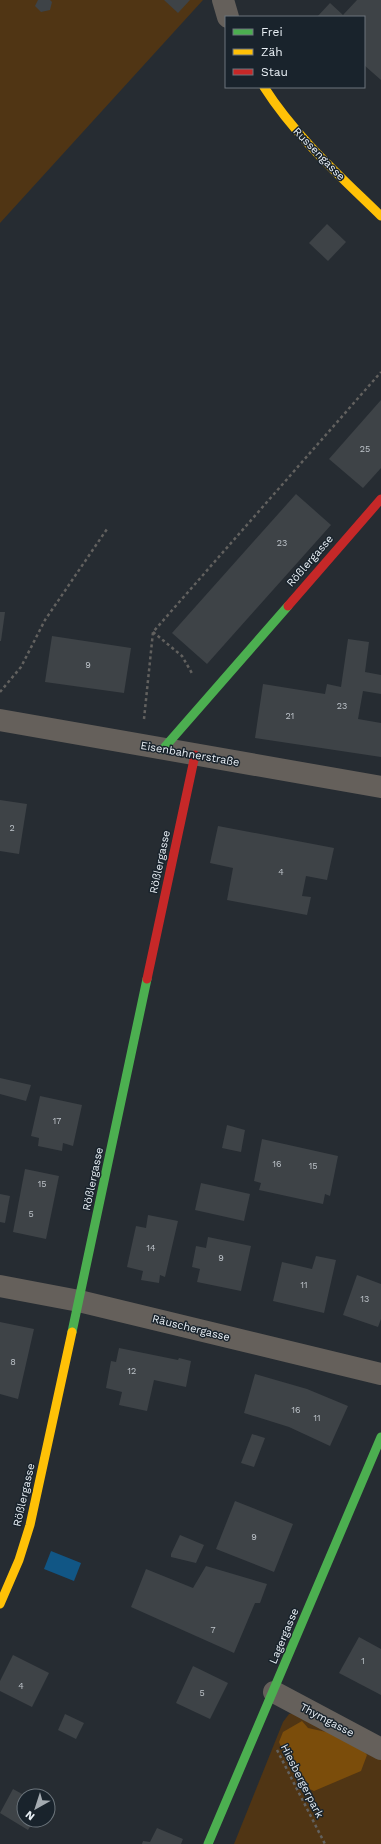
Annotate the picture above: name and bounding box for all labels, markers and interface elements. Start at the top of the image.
legend [225,16,365,88]
text: Frei [261,25,283,39]
text: Zäh [261,45,283,59]
text: Stau [261,65,288,79]
street label: Russengasse [290,125,348,183]
house number: 25 [360,444,370,454]
street label: Rößlergasse [284,532,336,590]
house number: 23 [277,538,287,548]
house number: 9 [85,660,91,670]
house number: 23 [337,701,347,711]
house number: 21 [286,711,294,721]
street label: Eisenbahnerstraße [139,739,241,769]
house number: 2 [9,823,15,833]
street label: Rößlergasse [147,829,173,895]
house number: 4 [278,867,284,877]
house number: 17 [53,1116,61,1126]
street label: Rößlergasse [80,1146,106,1212]
house number: 16 [273,1159,281,1169]
house number: 15 [309,1161,317,1171]
house number: 15 [38,1179,46,1189]
house number: 5 [28,1209,34,1219]
house number: 14 [146,1243,156,1253]
house number: 9 [218,1253,224,1263]
house number: 11 [300,1280,308,1290]
house number: 13 [361,1294,369,1304]
street label: Räuschergasse [151,1312,231,1344]
house number: 8 [10,1357,16,1367]
house number: 12 [128,1366,136,1376]
house number: 16 [292,1405,300,1415]
house number: 11 [313,1413,321,1423]
street label: Rößlergasse [10,1462,38,1528]
house number: 9 [251,1532,257,1542]
street label: Lagergasse [266,1606,302,1666]
house number: 7 [210,1625,216,1635]
house number: 1 [361,1656,365,1666]
house number: 4 [18,1681,24,1691]
house number: 5 [199,1688,205,1698]
street label: Thymgasse [298,1700,356,1740]
street label: Hiesbergerpark [278,1742,326,1820]
north arrow [16,1788,56,1828]
text: N [23,1808,37,1823]

